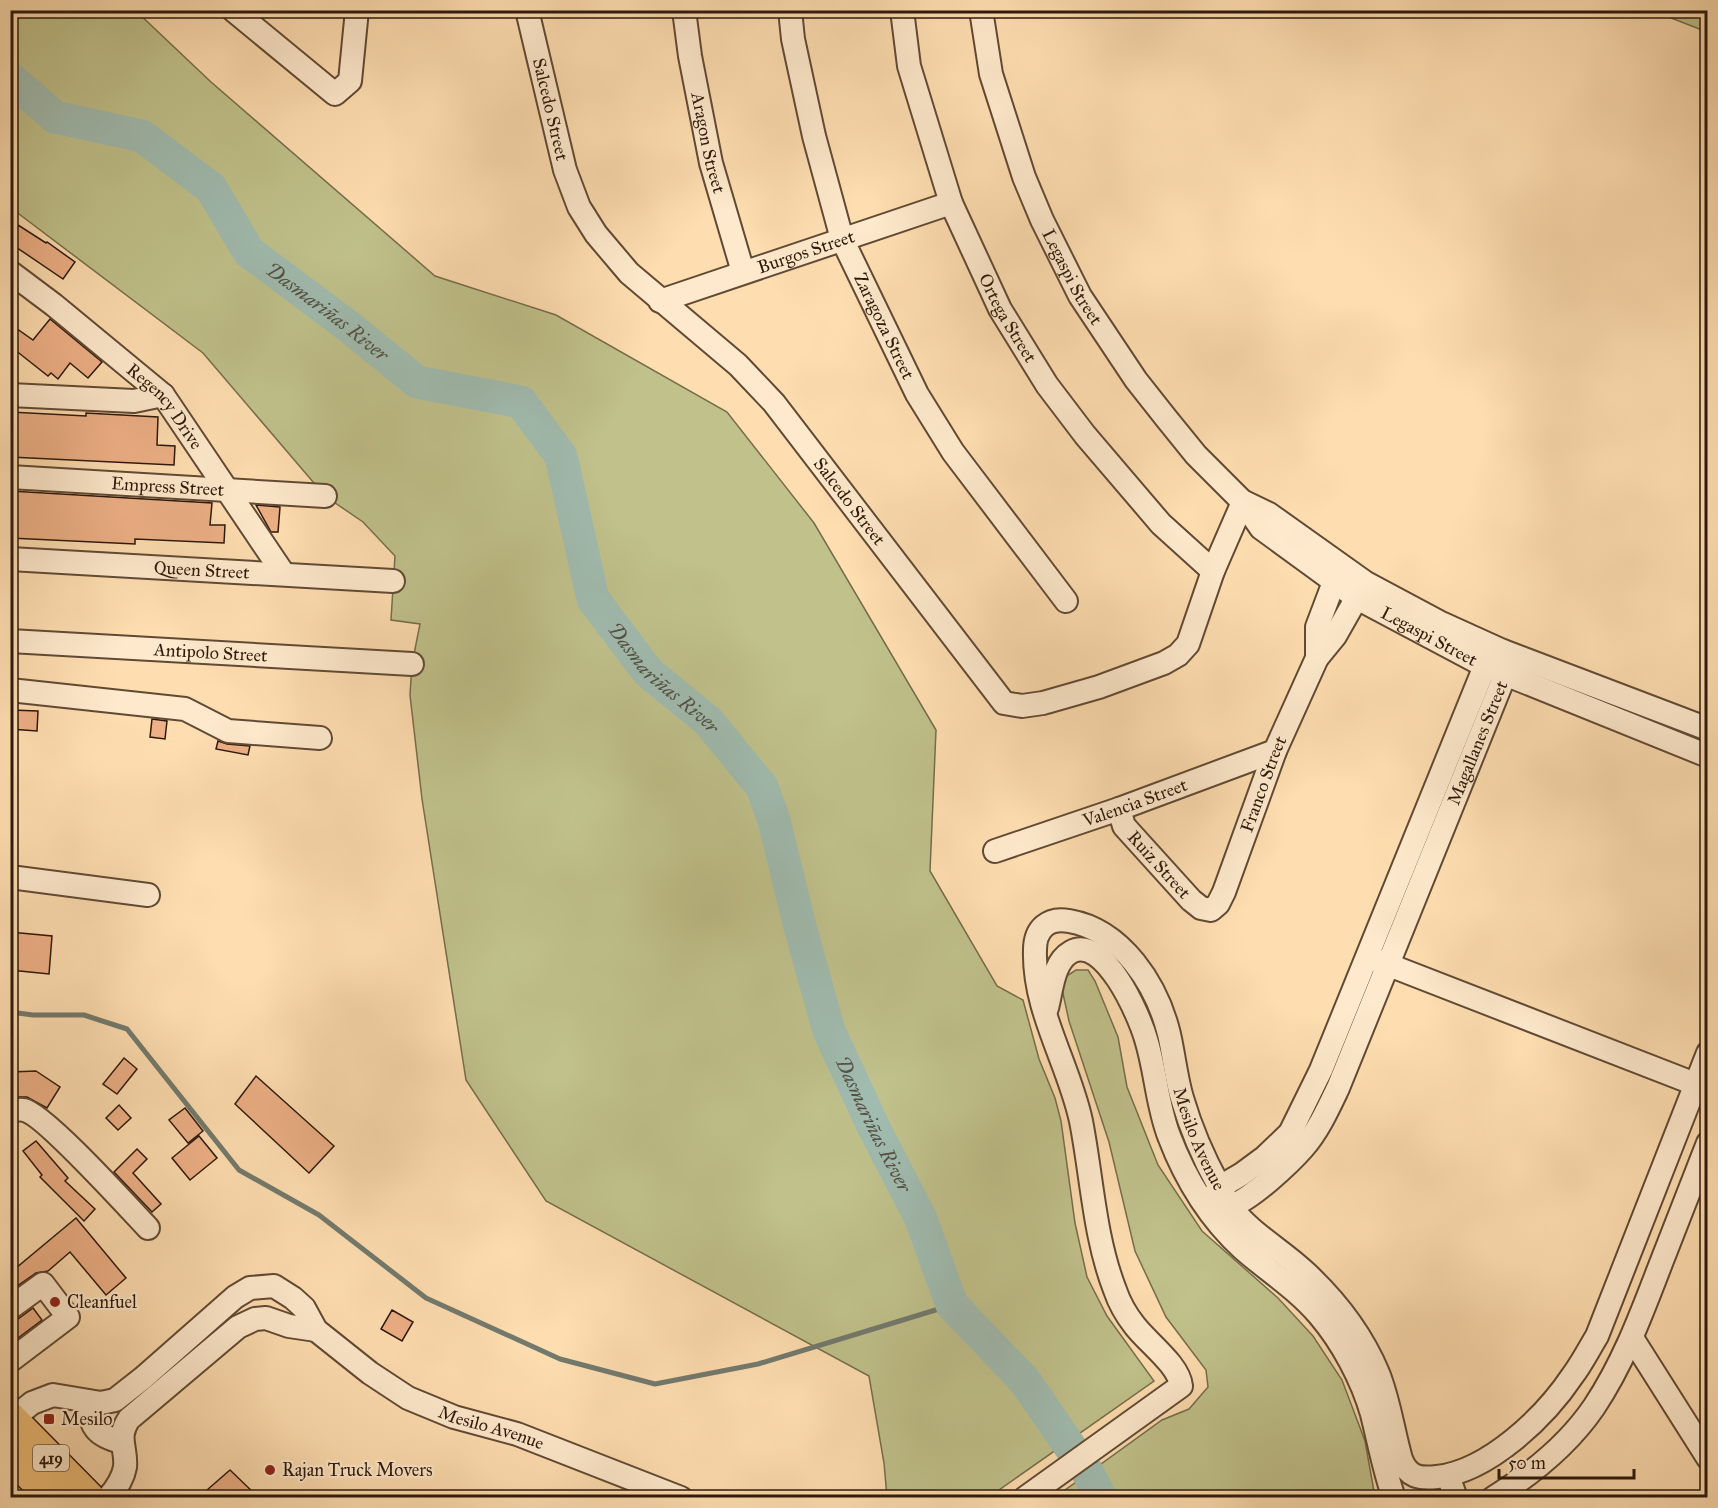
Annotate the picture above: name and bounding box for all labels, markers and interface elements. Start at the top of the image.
street label: Salcedo Street [528,56,574,163]
street label: Aragon Street [686,90,730,196]
street label: Burgos Street [755,225,858,278]
street label: Legaspi Street [1037,225,1108,330]
water label: Dasmariñas River [261,257,395,367]
street label: Zaragoza Street [849,269,919,383]
street label: Ortega Street [974,270,1042,367]
street label: Regency Drive [122,359,207,454]
street label: Salcedo Street [809,453,890,550]
street label: Empress Street [111,472,225,501]
street label: Queen Street [153,556,251,584]
street label: Legaspi Street [1377,602,1482,671]
water label: Dasmariñas River [603,618,726,739]
street label: Antipolo Street [152,638,269,667]
street label: Magallanes Street [1443,677,1513,808]
street label: Franco Street [1236,732,1292,835]
street label: Valencia Street [1079,773,1191,832]
street label: Ruiz Street [1123,826,1196,904]
water label: Dasmariñas River [830,1052,918,1197]
street label: Mesilo Avenue [1168,1085,1230,1194]
place label: Cleanfuel [67,1291,137,1313]
marker: Cleanfuel [48,1295,62,1309]
street label: Mesilo Avenue [435,1401,547,1454]
place label: Mesilo [61,1408,112,1430]
marker: Mesilo [42,1412,56,1426]
scale bar [1499,1442,1634,1480]
road number: 419 [33,1445,69,1471]
text: 50 m [1508,1452,1546,1474]
place label: Rajan Truck Movers [282,1459,433,1481]
marker: Rajan Truck Movers [263,1463,277,1477]

